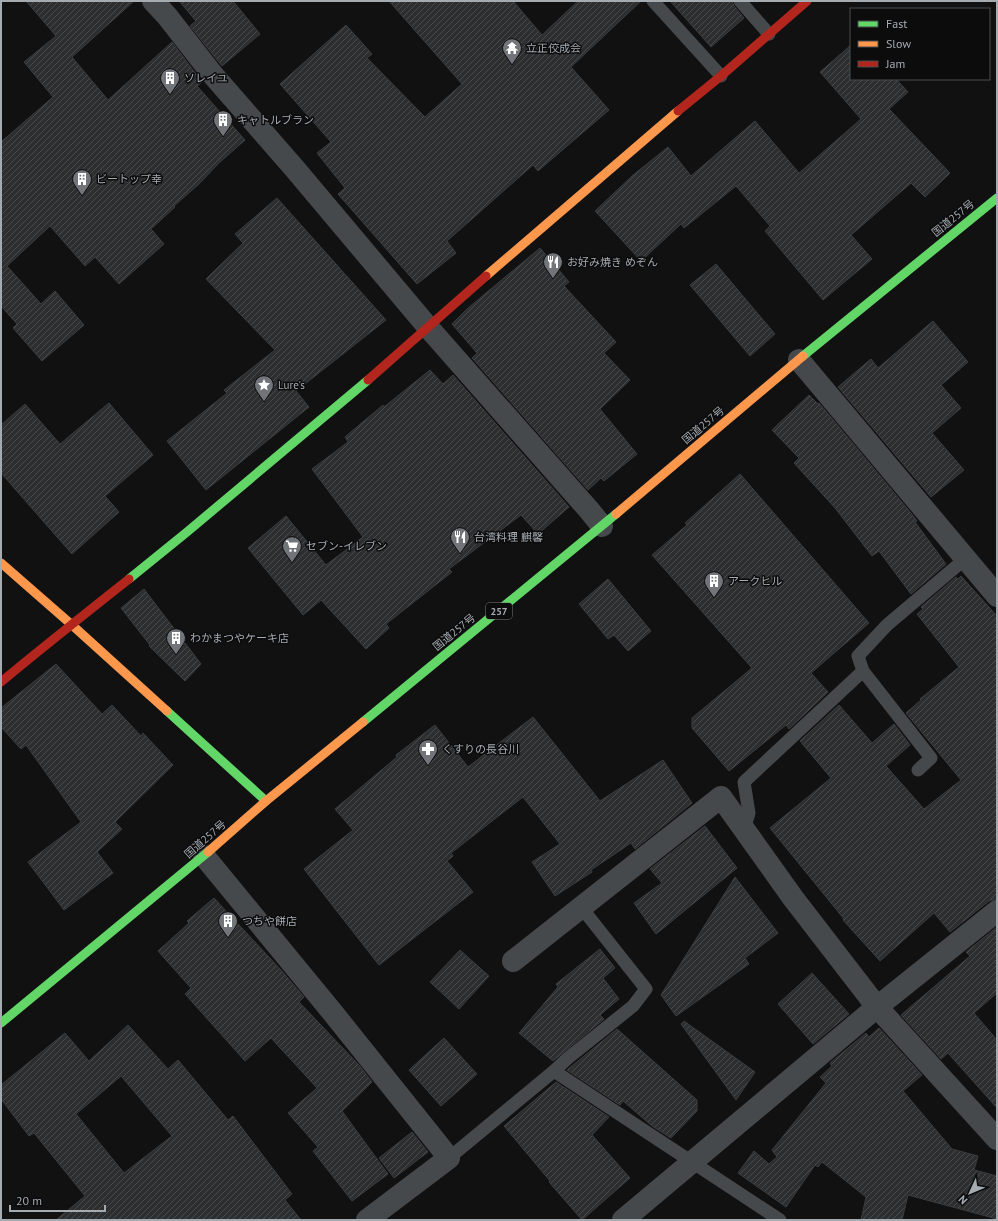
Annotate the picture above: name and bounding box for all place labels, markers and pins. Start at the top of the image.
temple icon: 立正佼成会 [501,37,523,65]
place label: 立正佼成会 [526,41,581,55]
building icon: ソレイユ [159,67,181,95]
place label: ソレイユ [184,71,228,85]
building icon: キャトルブラン [212,109,234,137]
place label: キャトルブラン [237,113,314,127]
building icon: ビートップ幸 [71,168,93,196]
place label: ビートップ幸 [96,172,162,186]
restaurant icon: お好み焼き めぞん [542,251,564,279]
place label: お好み焼き めぞん [567,255,658,269]
place icon: Lure's [253,374,275,402]
place label: Lure's [278,378,305,392]
restaurant icon: 台湾料理 麒馨 [449,526,471,554]
place label: 台湾料理 麒馨 [474,530,543,544]
supermarket icon: セブン-イレブン [281,535,303,563]
place label: セブン-イレブン [306,539,387,553]
building icon: アークヒル [703,570,725,598]
place label: アークヒル [728,574,782,588]
building icon: わかまつやケーキ店 [165,627,187,655]
place label: わかまつやケーキ店 [190,631,289,645]
pharmacy icon: くすりの長谷川 [417,738,439,766]
place label: くすりの長谷川 [442,742,519,756]
building icon: つちや餅店 [217,910,239,938]
place label: つちや餅店 [242,914,297,928]

